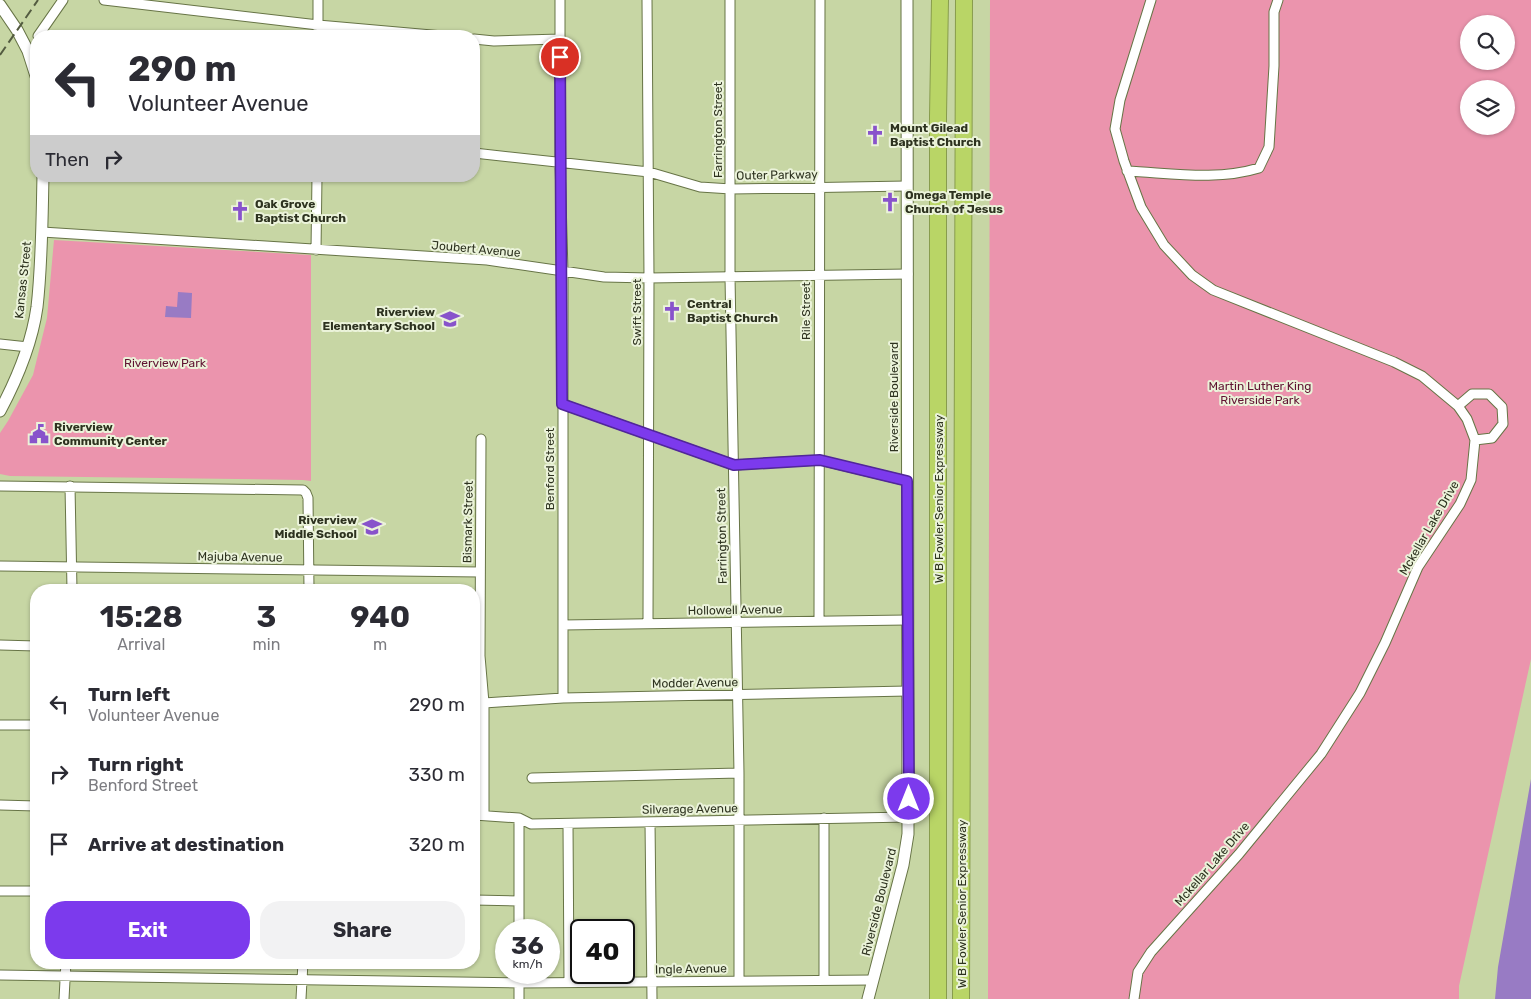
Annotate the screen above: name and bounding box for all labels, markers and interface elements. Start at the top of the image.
map controls [1460,15,1515,135]
button: search [1460,15,1515,70]
pin [539,36,581,78]
icon: arrive [546,43,574,71]
text: 290 m [128,48,237,90]
icon: left [45,50,110,115]
button: layers [1460,80,1515,135]
street label: Farrington Street [711,82,725,178]
text: Volunteer Avenue [128,90,309,117]
place label: Mount Gilead Baptist Church [890,121,981,149]
church icon: Mount Gilead Baptist Church [864,124,886,146]
icon: right [99,145,127,173]
text: Then [45,148,89,171]
street label: Outer Parkway [736,167,818,183]
place label: Omega Temple Church of Jesus [905,188,1003,216]
church icon: Omega Temple Church of Jesus [879,191,901,213]
place label: Oak Grove Baptist Church [255,197,346,225]
church icon: Oak Grove Baptist Church [229,200,251,222]
street label: Joubert Avenue [431,238,521,260]
street label: Kansas Street [12,240,34,319]
street label: Swift Street [630,278,644,345]
street label: Rile Street [799,282,813,340]
place label: Central Baptist Church [687,297,778,325]
church icon: Central Baptist Church [661,300,683,322]
place label: Riverview Elementary School [323,305,435,333]
school or university icon: Riverview Elementary School [439,308,461,330]
street label: Riverside Boulevard [887,342,901,452]
park label: Riverview Park [124,356,207,370]
park label: Martin Luther King Riverside Park [1209,379,1311,407]
street label: W B Fowler Senior Expressway [932,414,946,583]
place label: Riverview Community Center [54,420,168,448]
public building icon: Riverview Community Center [28,423,50,445]
street label: Benford Street [543,427,557,510]
street label: Mckellar Lake Drive [1396,478,1462,578]
street label: Bismark Street [460,480,476,563]
street label: Farrington Street [714,487,730,584]
place label: Riverview Middle School [274,513,357,541]
school or university icon: Riverview Middle School [361,516,383,538]
street label: Majuba Avenue [197,549,283,565]
text: 15:28 [100,599,183,635]
text: 3 [257,599,276,635]
text: 940 [350,599,410,635]
street label: Hollowell Avenue [688,602,783,618]
text: Arrival [117,635,165,654]
text: min [253,635,280,654]
text: m [373,635,387,654]
street label: Modder Avenue [652,675,739,691]
text: Turn left [88,683,170,706]
icon: left [45,690,73,718]
text: 290 m [409,693,465,716]
text: Volunteer Avenue [88,706,219,725]
text: Turn right [88,753,183,776]
icon: right [45,760,73,788]
text: 330 m [409,763,465,786]
position arrow [882,772,934,824]
text: Benford Street [88,776,198,795]
street label: Silverage Avenue [642,801,738,817]
street label: W B Fowler Senior Expressway [955,819,969,988]
street label: Mckellar Lake Drive [1172,819,1252,909]
icon: arrive [45,830,73,858]
text: Arrive at destination [88,833,284,856]
text: 320 m [409,833,465,856]
street label: Riverside Boulevard [859,847,899,957]
button: Exit [45,901,250,959]
button: Share [260,901,465,959]
speed limit sign: 40 [570,919,635,984]
text: 36 [511,931,544,960]
text: km/h [513,957,542,971]
street label: Ingle Avenue [655,961,727,977]

